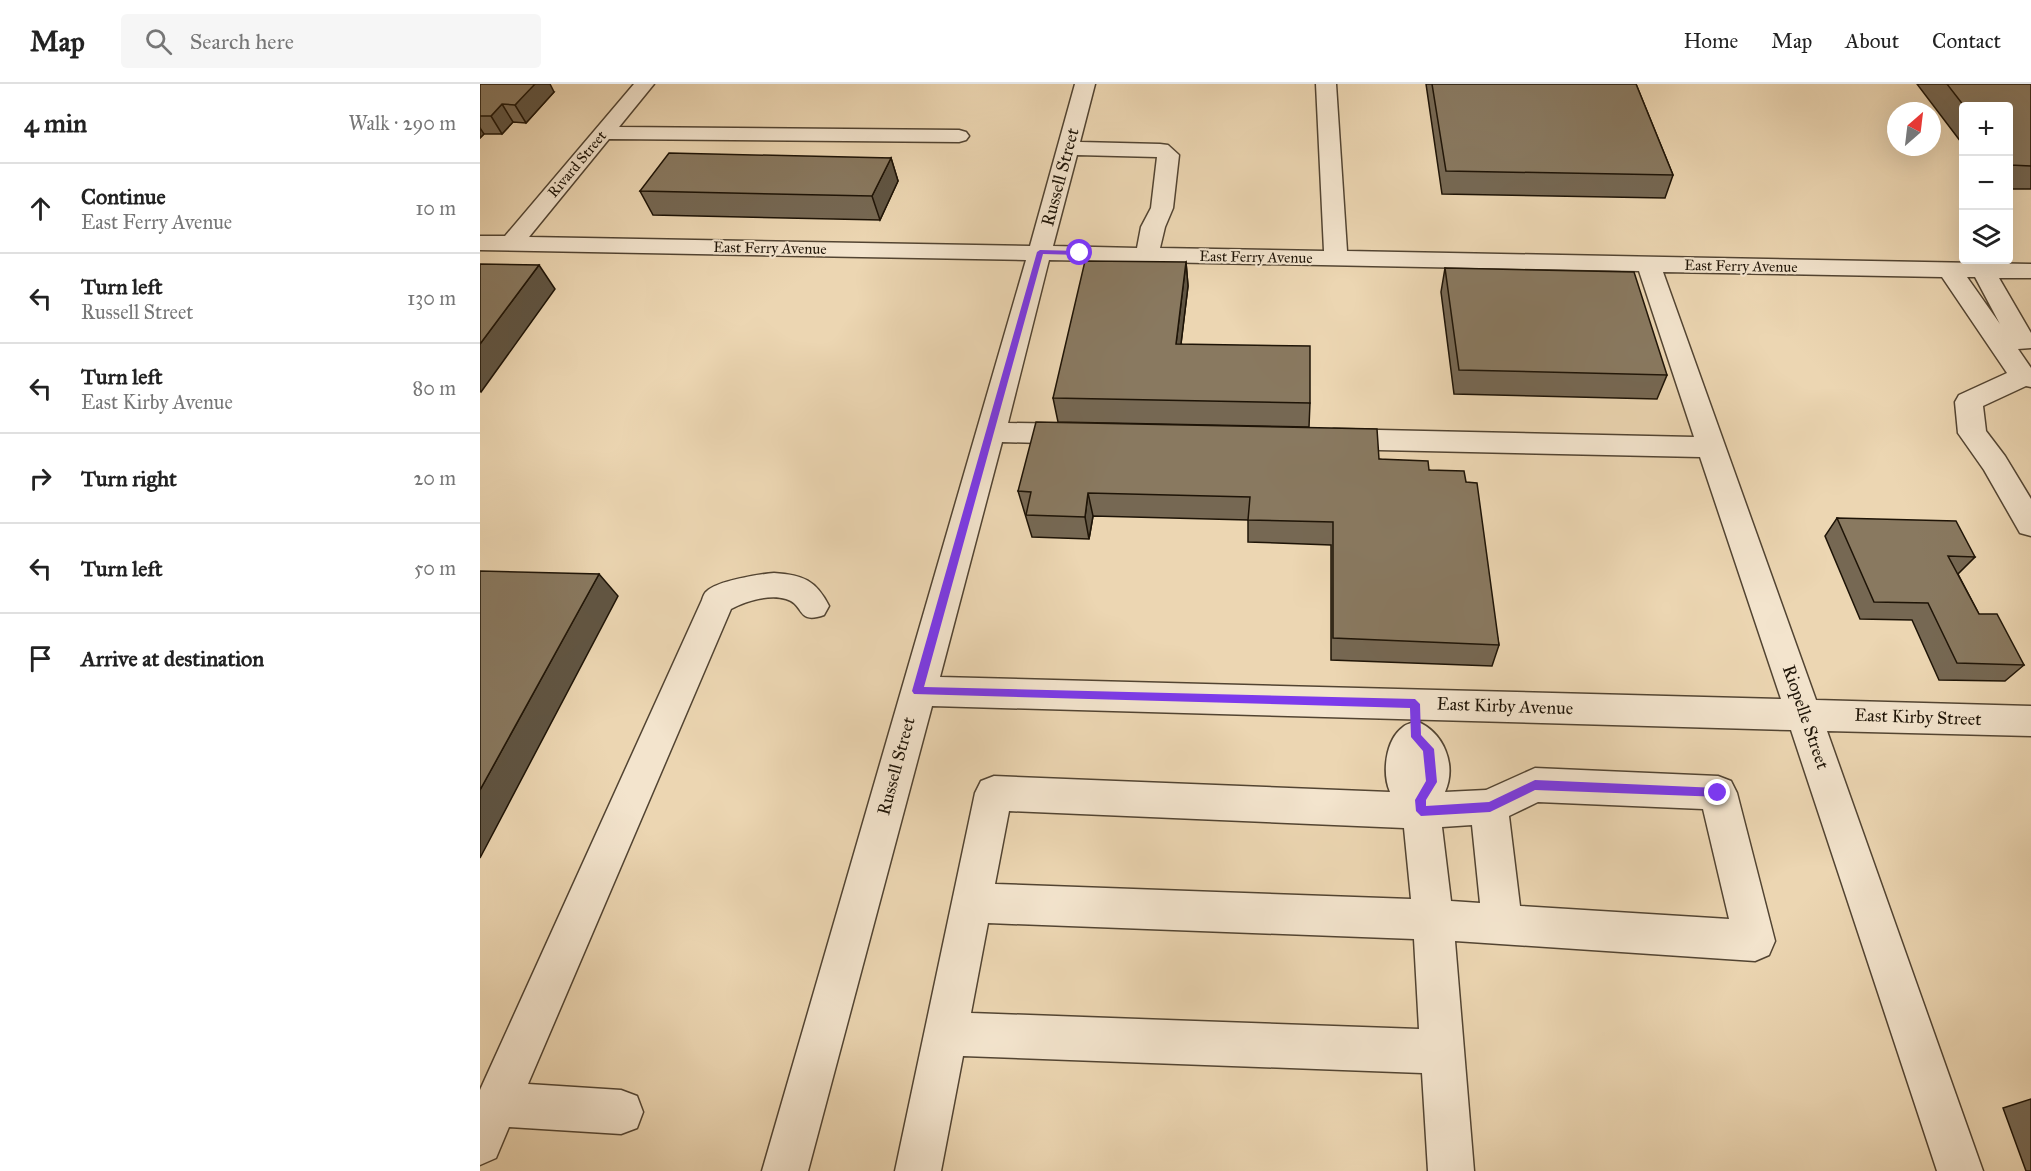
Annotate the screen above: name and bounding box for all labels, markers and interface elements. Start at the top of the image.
search box [121,14,541,68]
text: Map [30,24,85,59]
icon: search [142,25,175,58]
text: Search here [190,28,294,55]
text: Home [1683,28,1738,54]
text: Map [1771,28,1812,54]
text: About [1845,28,1899,54]
text: Contact [1932,28,2001,54]
north arrow [1887,102,1941,156]
map controls [1959,102,2013,264]
button: + [1959,102,2013,156]
text: 4 min [24,107,87,139]
text: Walk · 290 m [348,111,456,135]
street label: Russell Street [1036,125,1084,229]
street label: Rivard Street [544,126,611,201]
button: − [1959,156,2013,210]
text: Continue [81,183,166,210]
icon: ahead [24,192,57,225]
text: 10 m [415,196,456,220]
text: East Ferry Avenue [81,210,232,234]
button: layers [1959,210,2013,264]
street label: East Ferry Avenue [713,238,827,258]
route start [1066,239,1092,265]
street label: East Ferry Avenue [1199,247,1313,267]
street label: East Ferry Avenue [1684,256,1798,276]
text: Turn left [81,273,163,300]
icon: left [24,282,57,315]
text: 130 m [407,286,456,310]
text: Russell Street [81,300,193,324]
text: Turn left [81,363,163,390]
icon: left [24,372,57,405]
text: 80 m [413,376,456,400]
text: East Kirby Avenue [81,390,233,414]
icon: right [24,462,57,495]
text: Turn right [81,465,177,492]
text: 20 m [413,466,456,490]
icon: left [24,552,57,585]
text: Turn left [81,555,163,582]
text: 50 m [414,556,456,580]
icon: arrive [24,642,57,675]
text: Arrive at destination [81,645,264,672]
street label: Riopelle Street [1778,662,1834,773]
street label: East Kirby Avenue [1436,693,1574,719]
street label: East Kirby Street [1854,704,1983,730]
street label: Russell Street [872,714,920,818]
route end [1704,779,1730,805]

